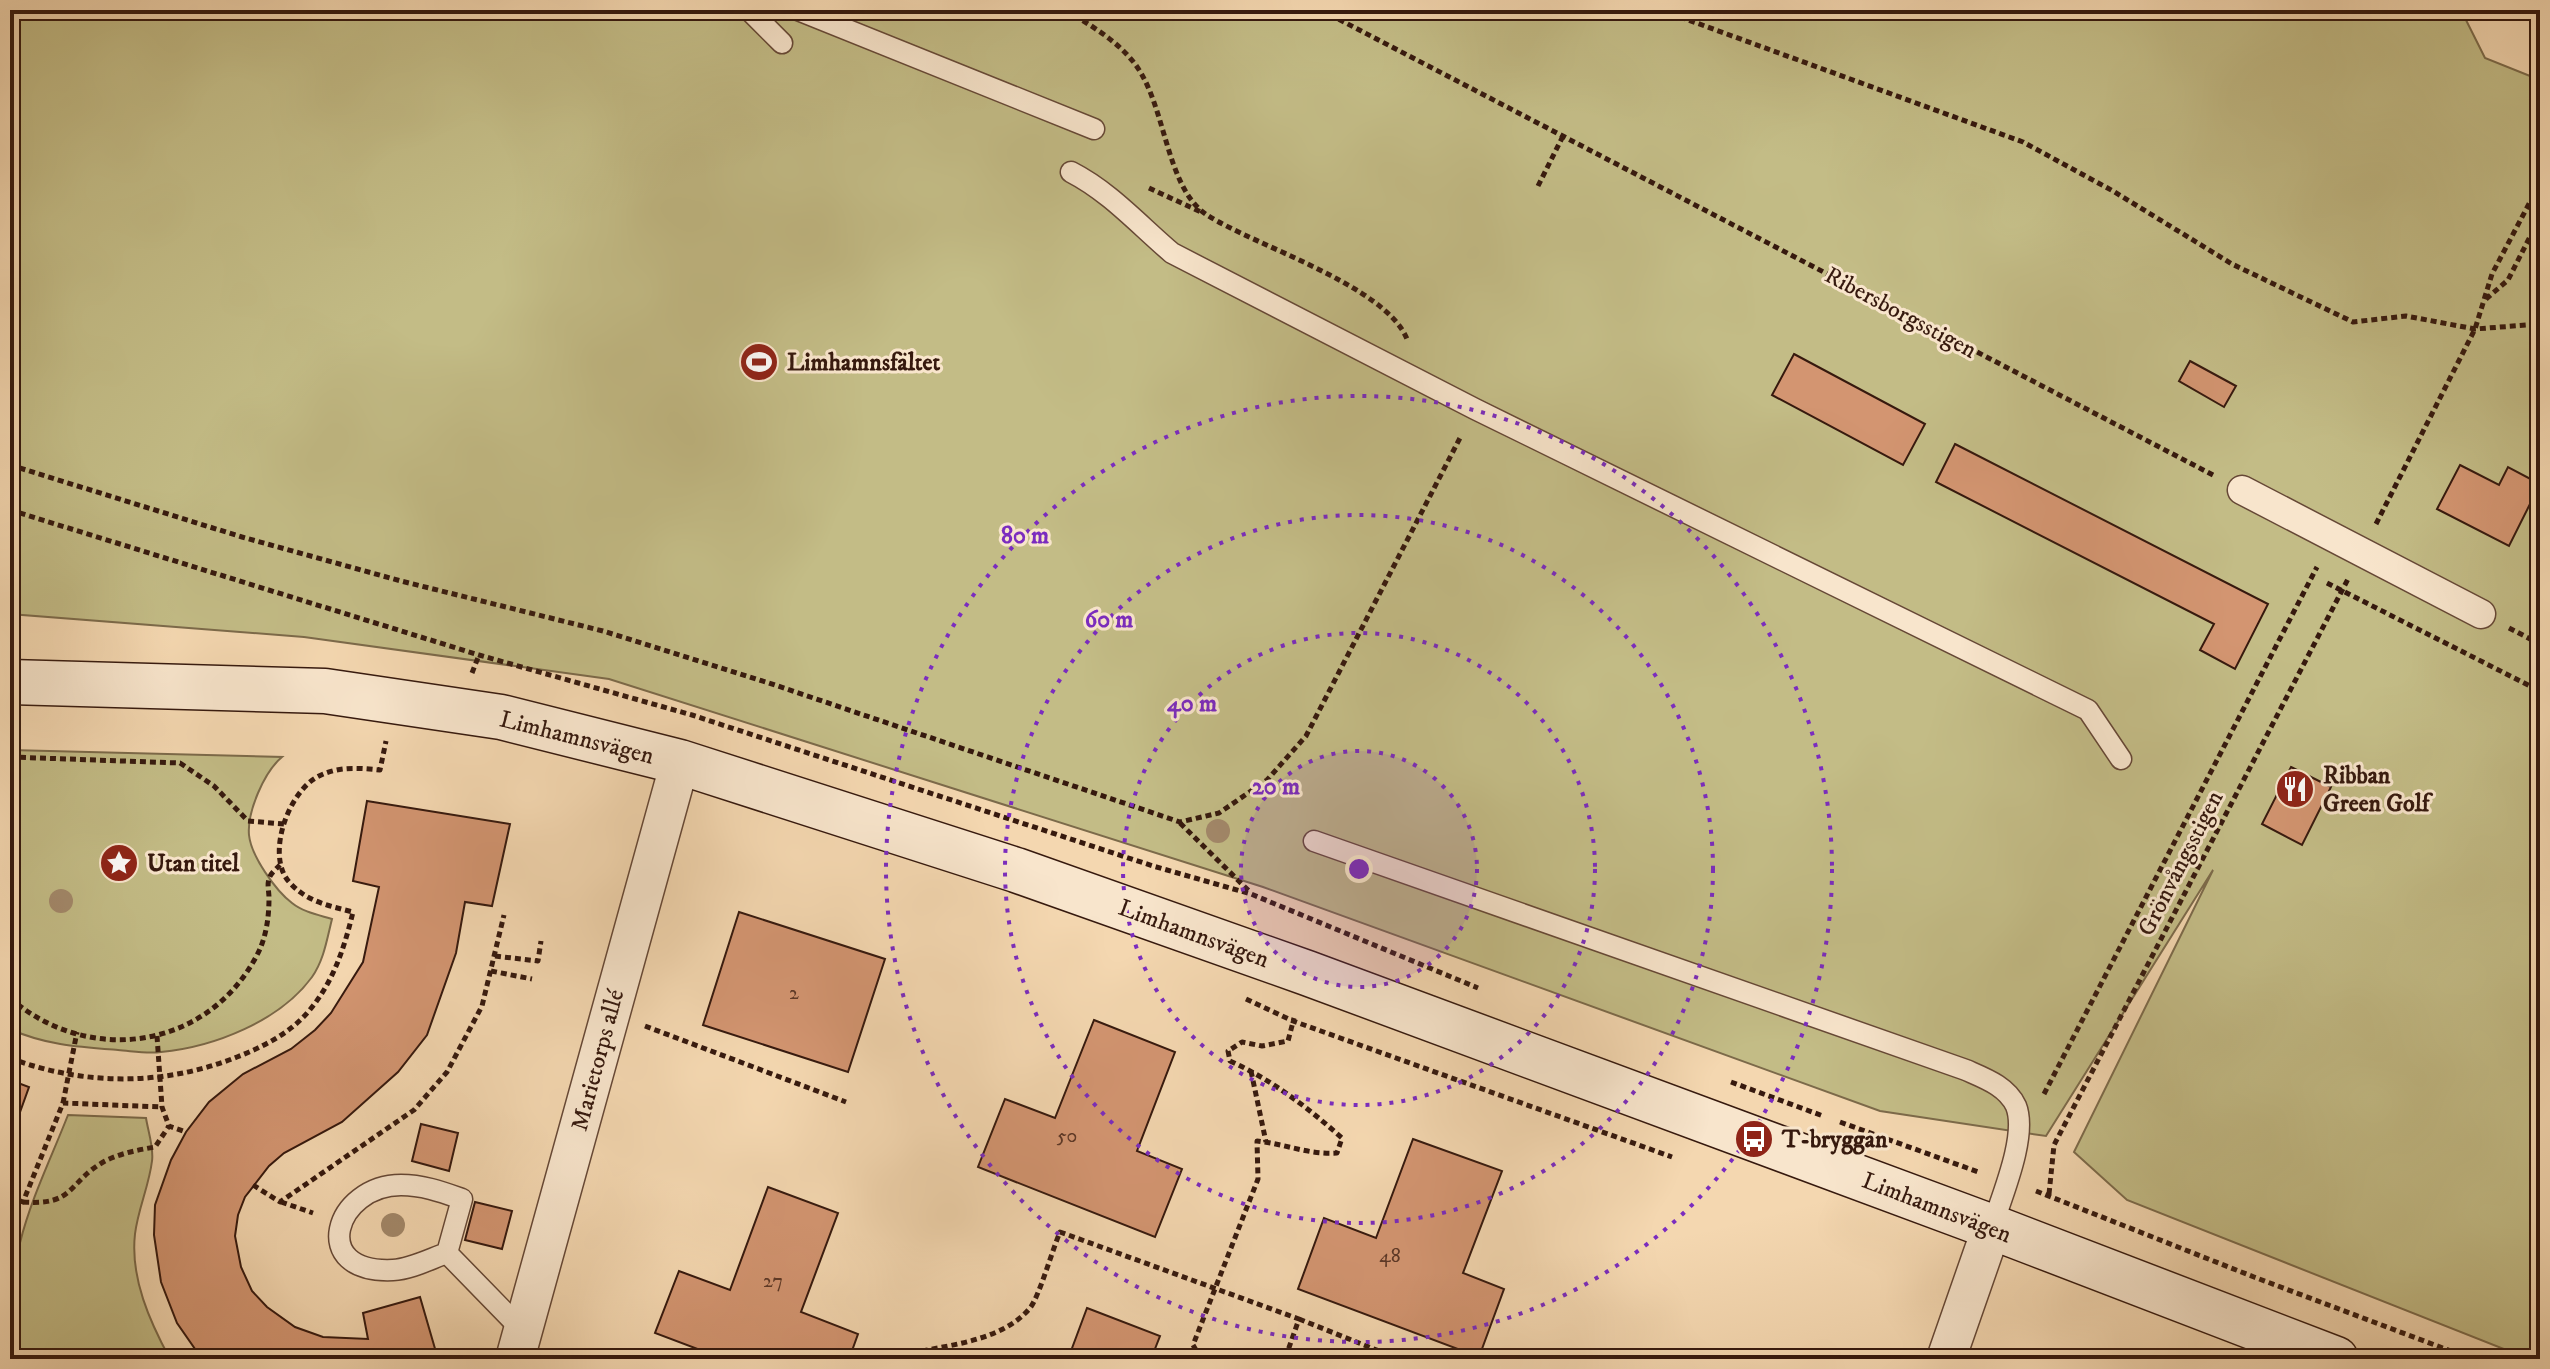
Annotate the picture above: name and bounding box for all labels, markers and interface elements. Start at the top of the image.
street label: Ribersborgsstigen [1819,260,1982,366]
sports icon: Limhamnsfältet [738,341,780,383]
place label: Limhamnsfältet [787,348,940,378]
text: 80 m [1001,521,1049,551]
text: 60 m [1085,605,1133,635]
text: 40 m [1167,689,1217,719]
street label: Limhamnsvägen [497,704,657,772]
place label: Ribban Green Golf [2323,761,2434,819]
restaurant icon: Ribban Green Golf [2274,768,2316,810]
text: 20 m [1252,772,1300,802]
street label: Grönvångsstigen [2131,785,2231,941]
place icon: Utan titel [98,842,140,884]
place label: Utan titel [147,849,240,879]
centre of rings [1345,855,1373,883]
street label: Limhamnsvägen [1114,893,1273,975]
house number: 2 [789,981,799,1006]
street label: Marietorps allé [565,986,631,1134]
bus stop icon: T-bryggan [1733,1118,1775,1160]
house number: 50 [1057,1124,1077,1149]
place label: T-bryggan [1781,1125,1888,1155]
street label: Limhamnsvägen [1858,1166,2016,1250]
house number: 48 [1379,1244,1401,1269]
house number: 27 [763,1269,783,1294]

